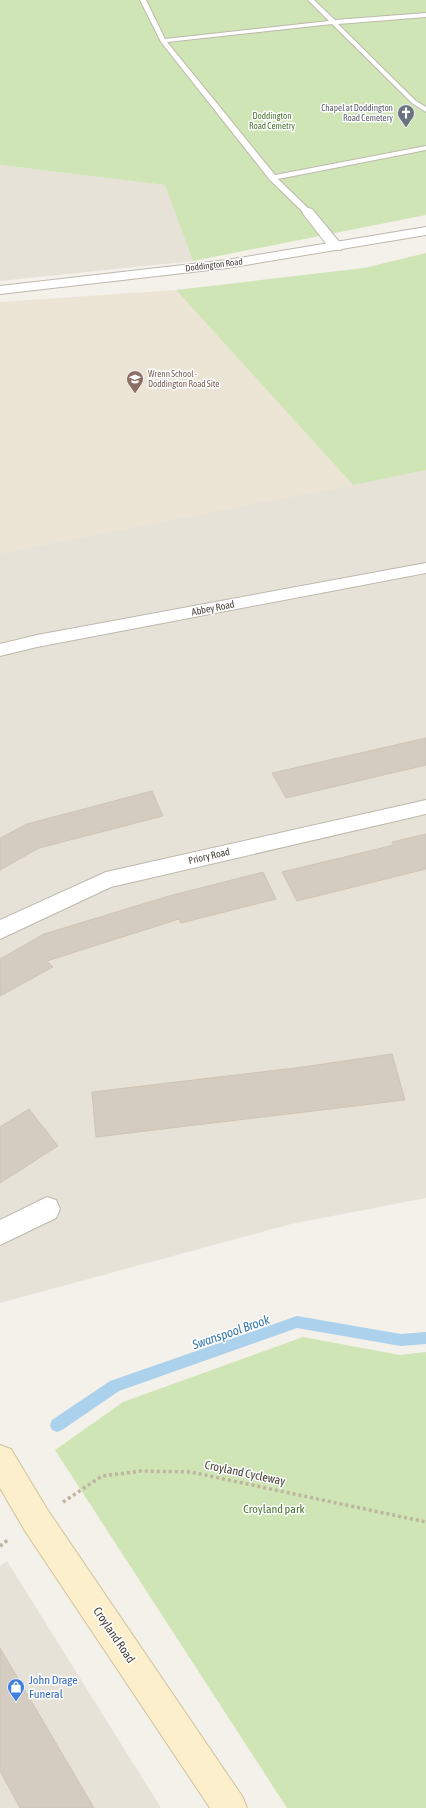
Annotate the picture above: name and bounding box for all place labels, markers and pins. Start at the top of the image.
place label: Chapel at Doddington Road Cemetery [321,103,393,123]
church icon: Chapel at Doddington Road Cemetery [396,103,416,128]
school or university icon: Wrenn School - Doddington Road Site [125,369,145,394]
place label: Wrenn School - Doddington Road Site [148,369,219,389]
place label: John Drage Funeral [29,1673,78,1701]
shop icon: John Drage Funeral [6,1677,26,1702]

